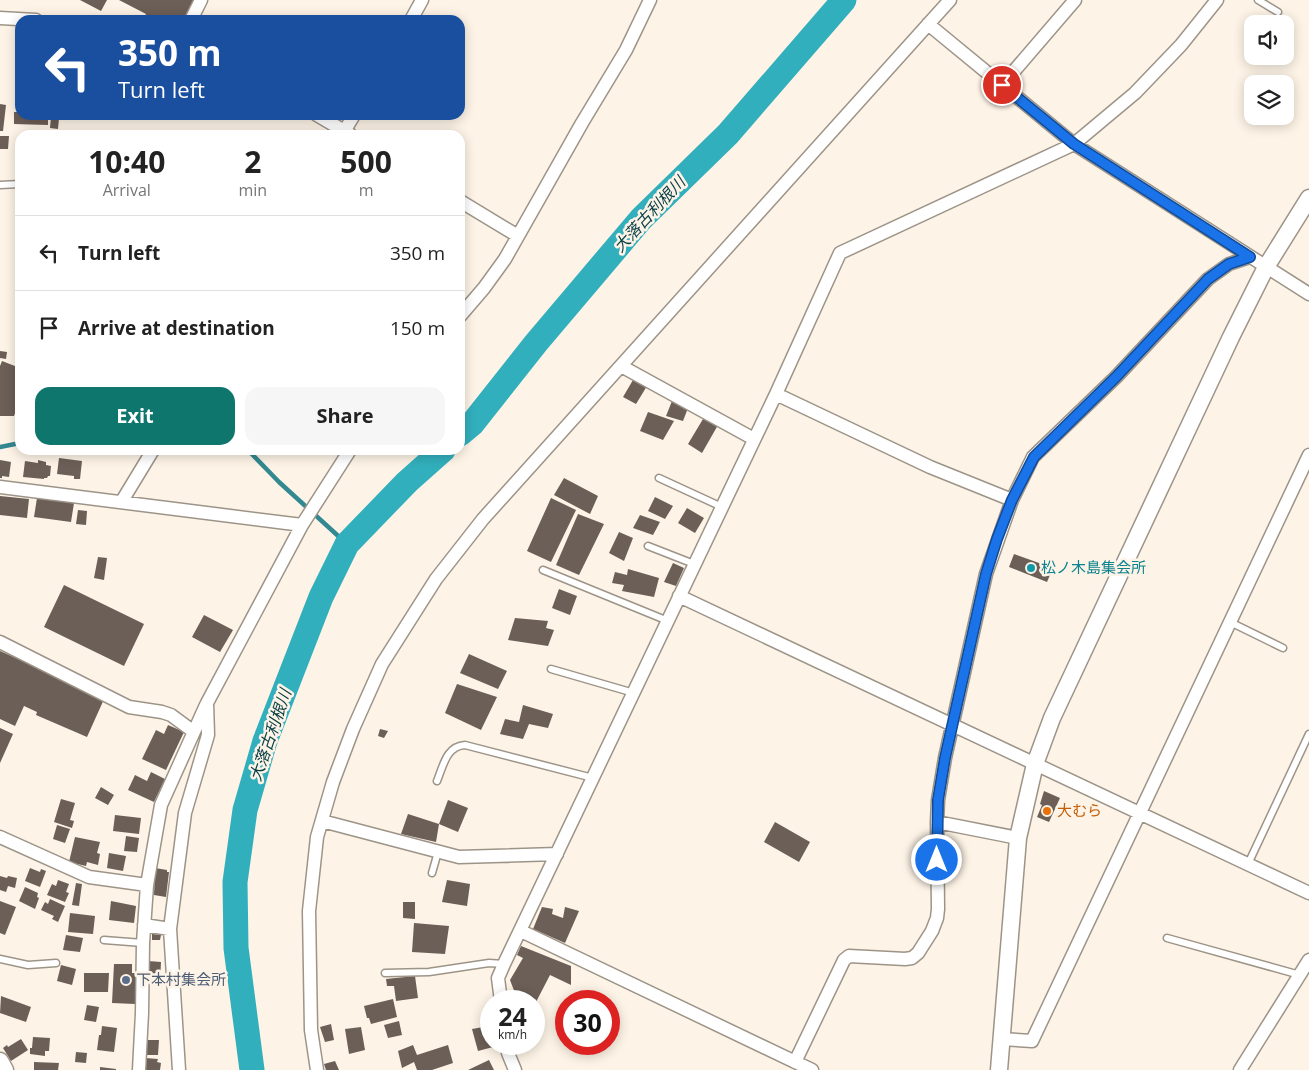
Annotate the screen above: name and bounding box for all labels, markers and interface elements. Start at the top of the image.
map controls [1244,15,1294,125]
button: sound [1244,15,1294,65]
text: 350 m [118,29,222,76]
icon: left [35,35,100,100]
pin [981,64,1023,106]
icon: arrive [988,71,1016,99]
text: Turn left [118,74,205,104]
button: layers [1244,75,1294,125]
text: 10:40 [88,141,165,182]
text: 2 [244,141,261,182]
text: 500 [340,141,392,182]
water label: 大落古利根川 [608,170,691,257]
text: Arrival [103,179,151,201]
text: min [239,179,267,201]
text: m [359,179,374,201]
icon: left [35,239,63,267]
text: Turn left [78,240,160,266]
text: 350 m [390,240,445,266]
icon: arrive [35,314,63,342]
text: Arrive at destination [78,315,275,341]
text: 150 m [390,315,445,341]
button: Exit [35,387,235,445]
button: Share [245,387,445,445]
place label: 松ノ木島集会所 [1041,557,1146,577]
marker: 松ノ木島集会所 [1025,562,1037,574]
water label: 大落古利根川 [244,684,297,784]
place label: 大むら [1057,800,1102,820]
marker: 大むら [1041,805,1053,817]
position arrow [910,833,962,885]
place label: 下本村集会所 [136,969,226,989]
marker: 下本村集会所 [120,974,132,986]
speed limit sign: 30 [555,990,620,1055]
text: 24 [498,999,527,1033]
text: km/h [498,1026,527,1043]

